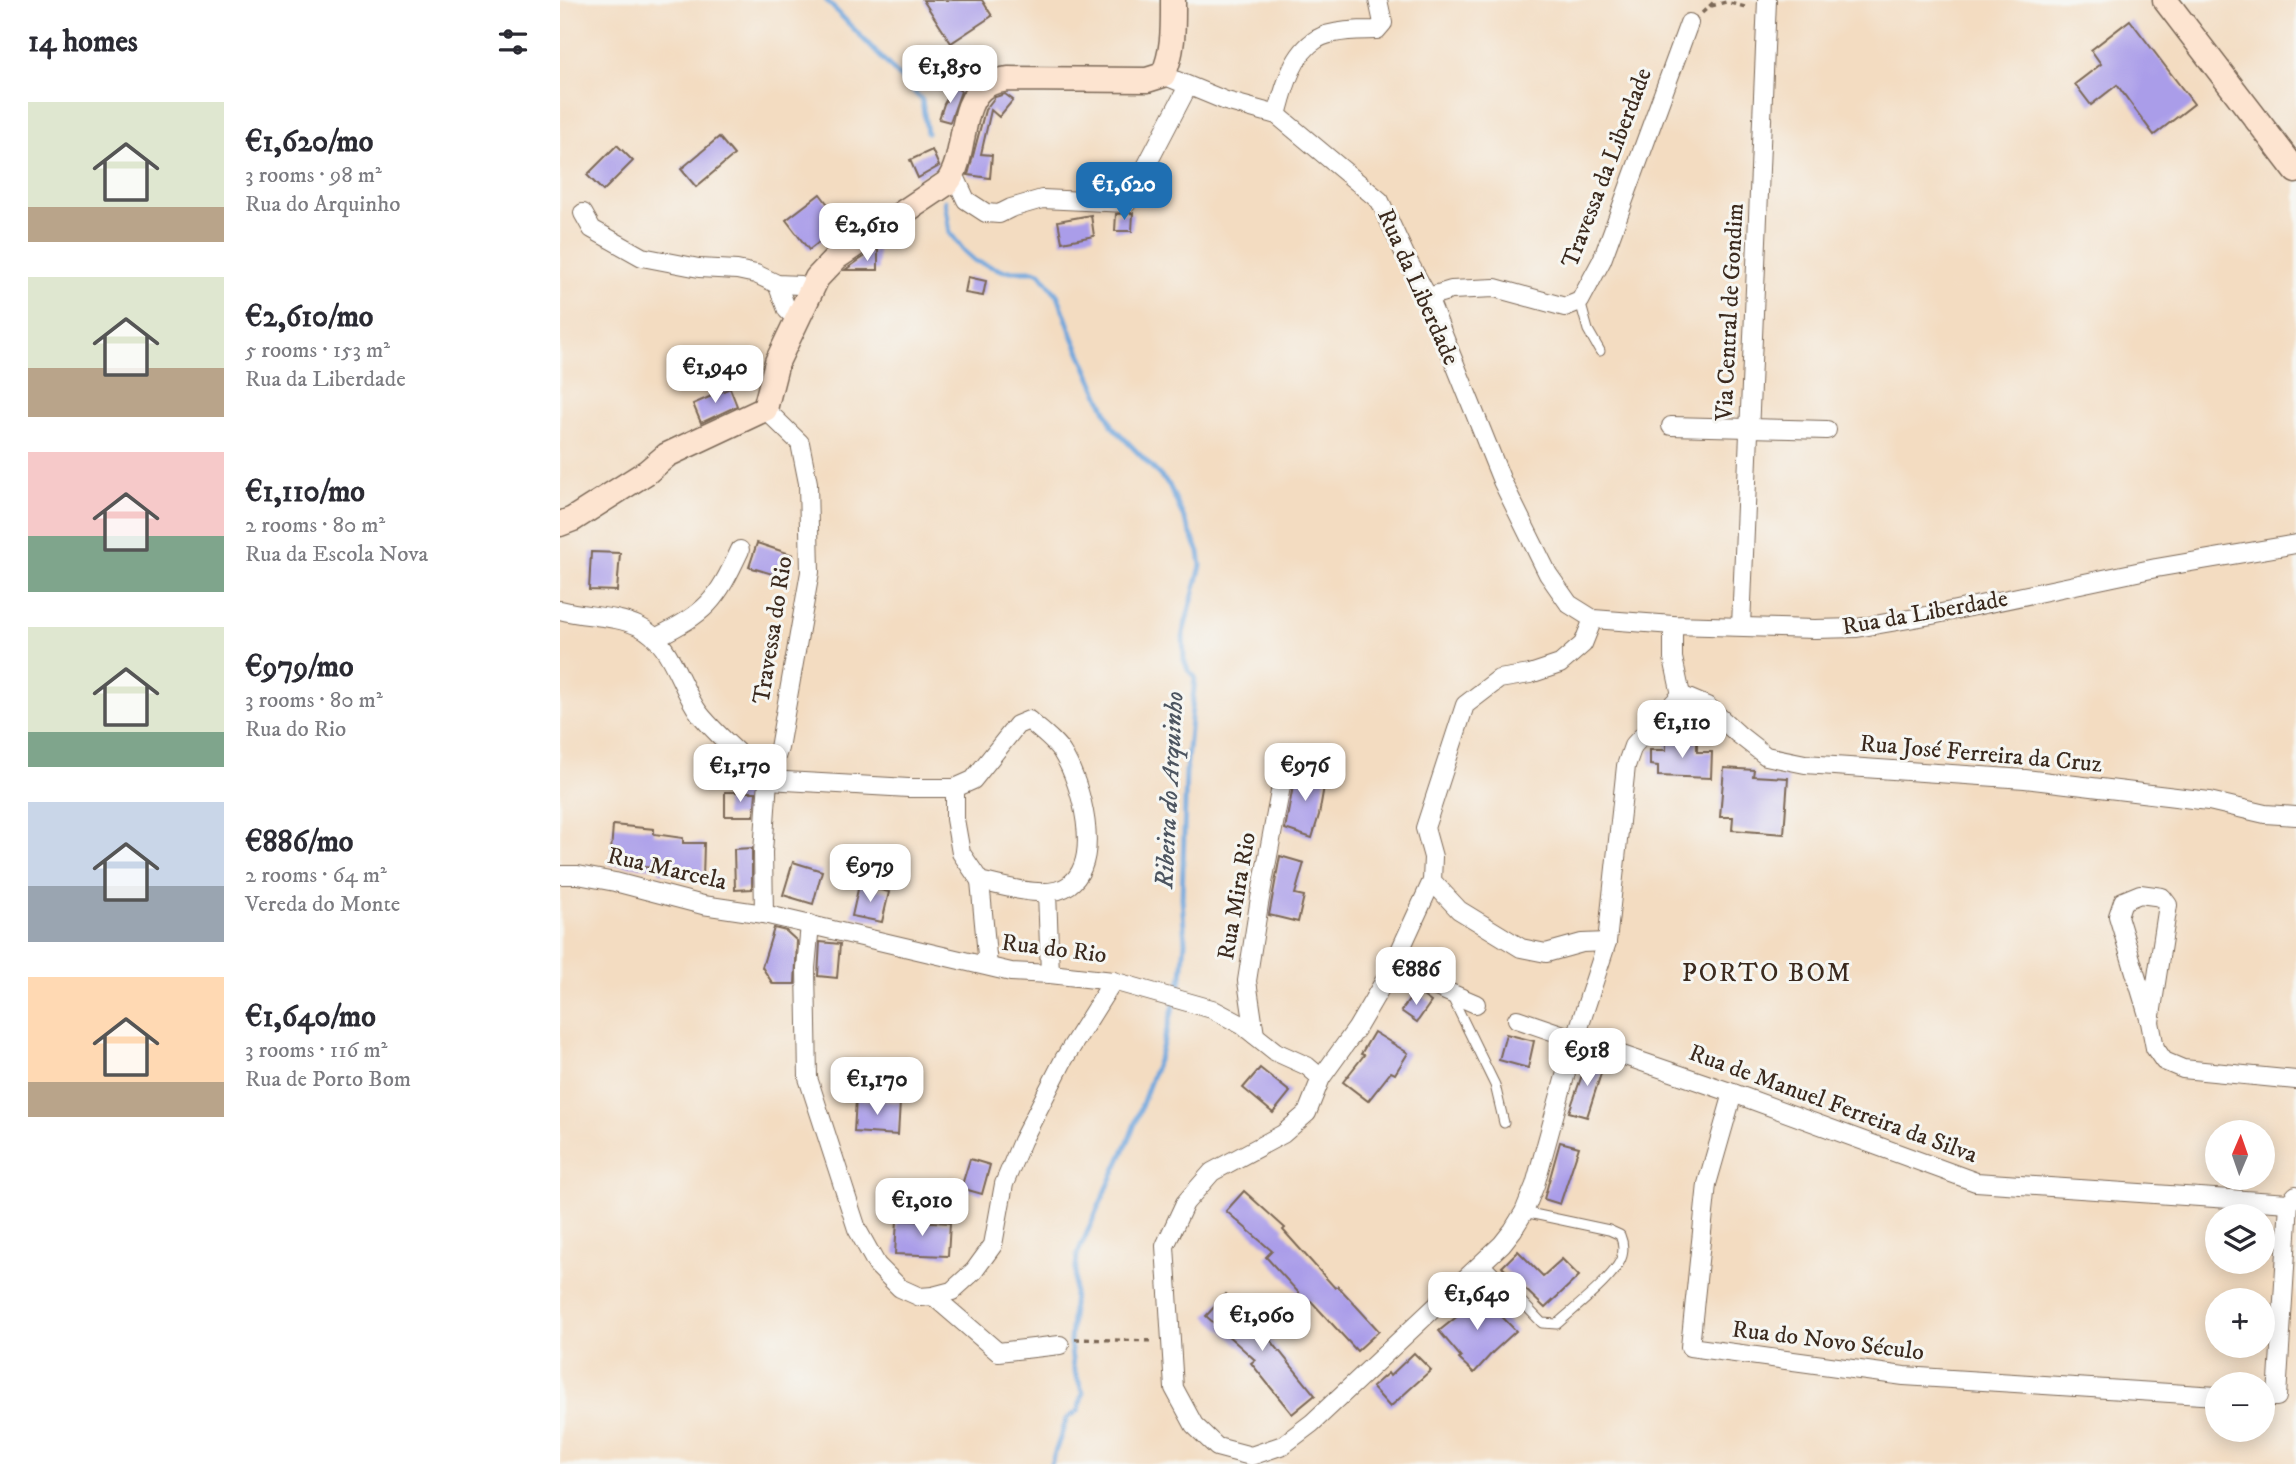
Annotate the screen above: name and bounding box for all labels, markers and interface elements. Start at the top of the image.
icon: filters [494,23,532,61]
text: 14 homes [28,24,138,61]
pin: €1,850 [893,46,1007,105]
text: €1,850 [918,53,982,82]
street label: Travessa da Liberdade [1555,64,1659,272]
text: €1,620/mo [245,124,373,161]
icon: home [84,130,168,214]
text: 3 rooms · 98 m² [245,161,382,190]
pin: €1,620 [1067,162,1181,222]
text: €1,620 [1092,170,1156,199]
text: Rua do Arquinho [245,190,400,219]
street label: Via Central de Gondim [1709,202,1751,423]
pin: €2,610 [810,204,924,263]
street label: Rua da Liberdade [1370,204,1466,370]
text: €2,610 [835,211,899,240]
text: €2,610/mo [245,299,373,336]
icon: home [84,305,168,389]
text: 5 rooms · 153 m² [245,336,390,365]
pin: €1,940 [658,346,772,405]
text: €1,940 [682,353,748,382]
text: Rua da Liberdade [245,365,406,394]
text: €1,110/mo [245,474,365,511]
icon: home [84,480,168,564]
text: 2 rooms · 80 m² [245,511,385,540]
text: Rua da Escola Nova [245,540,428,569]
street label: Travessa do Rio [747,554,799,706]
street label: Rua da Liberdade [1840,584,2010,642]
text: €979/mo [245,649,354,686]
icon: home [84,655,168,739]
text: 3 rooms · 80 m² [245,686,383,715]
water label: Ribeira do Arquinho [1148,691,1192,890]
pin: €1,110 [1625,700,1739,760]
text: €1,110 [1653,708,1711,737]
text: Rua do Rio [245,715,346,744]
street label: Rua José Ferreira da Cruz [1859,728,2104,780]
pin: €1,170 [683,744,797,804]
pin: €976 [1264,744,1346,803]
text: €976 [1281,751,1329,780]
text: €1,170 [709,752,771,781]
text: €886/mo [245,824,353,861]
icon: home [84,830,168,914]
street label: Rua Mira Rio [1211,830,1263,962]
street label: Rua Marcela [604,841,730,897]
pin: €979 [829,844,911,904]
text: €979 [846,852,894,881]
text: 2 rooms · 64 m² [245,861,387,890]
text: Vereda do Monte [245,890,400,919]
street label: Rua do Rio [1000,928,1108,970]
pin: €886 [1375,948,1457,1007]
text: €886 [1392,955,1440,984]
district label: PORTO BOM [1682,957,1852,990]
text: €1,640/mo [245,999,376,1036]
icon: home [84,1005,168,1089]
pin: €918 [1546,1028,1628,1088]
text: 3 rooms · 116 m² [245,1036,388,1065]
text: €918 [1565,1036,1609,1065]
street label: Rua de Manuel Ferreira da Silva [1685,1038,1982,1170]
pin: €1,170 [820,1058,934,1117]
text: Rua de Porto Bom [245,1065,411,1094]
text: €1,170 [846,1065,908,1094]
north arrow [2205,1120,2275,1190]
map controls [2205,1120,2275,1442]
pin: €1,010 [865,1178,979,1238]
text: €1,010 [891,1186,953,1215]
button: layers [2205,1204,2275,1274]
pin: €1,640 [1420,1272,1534,1332]
text: €1,640 [1444,1280,1510,1309]
button: + [2205,1288,2275,1358]
pin: €1,060 [1205,1294,1319,1353]
text: €1,060 [1230,1301,1294,1330]
street label: Rua do Novo Século [1730,1314,1926,1368]
button: − [2205,1372,2275,1442]

